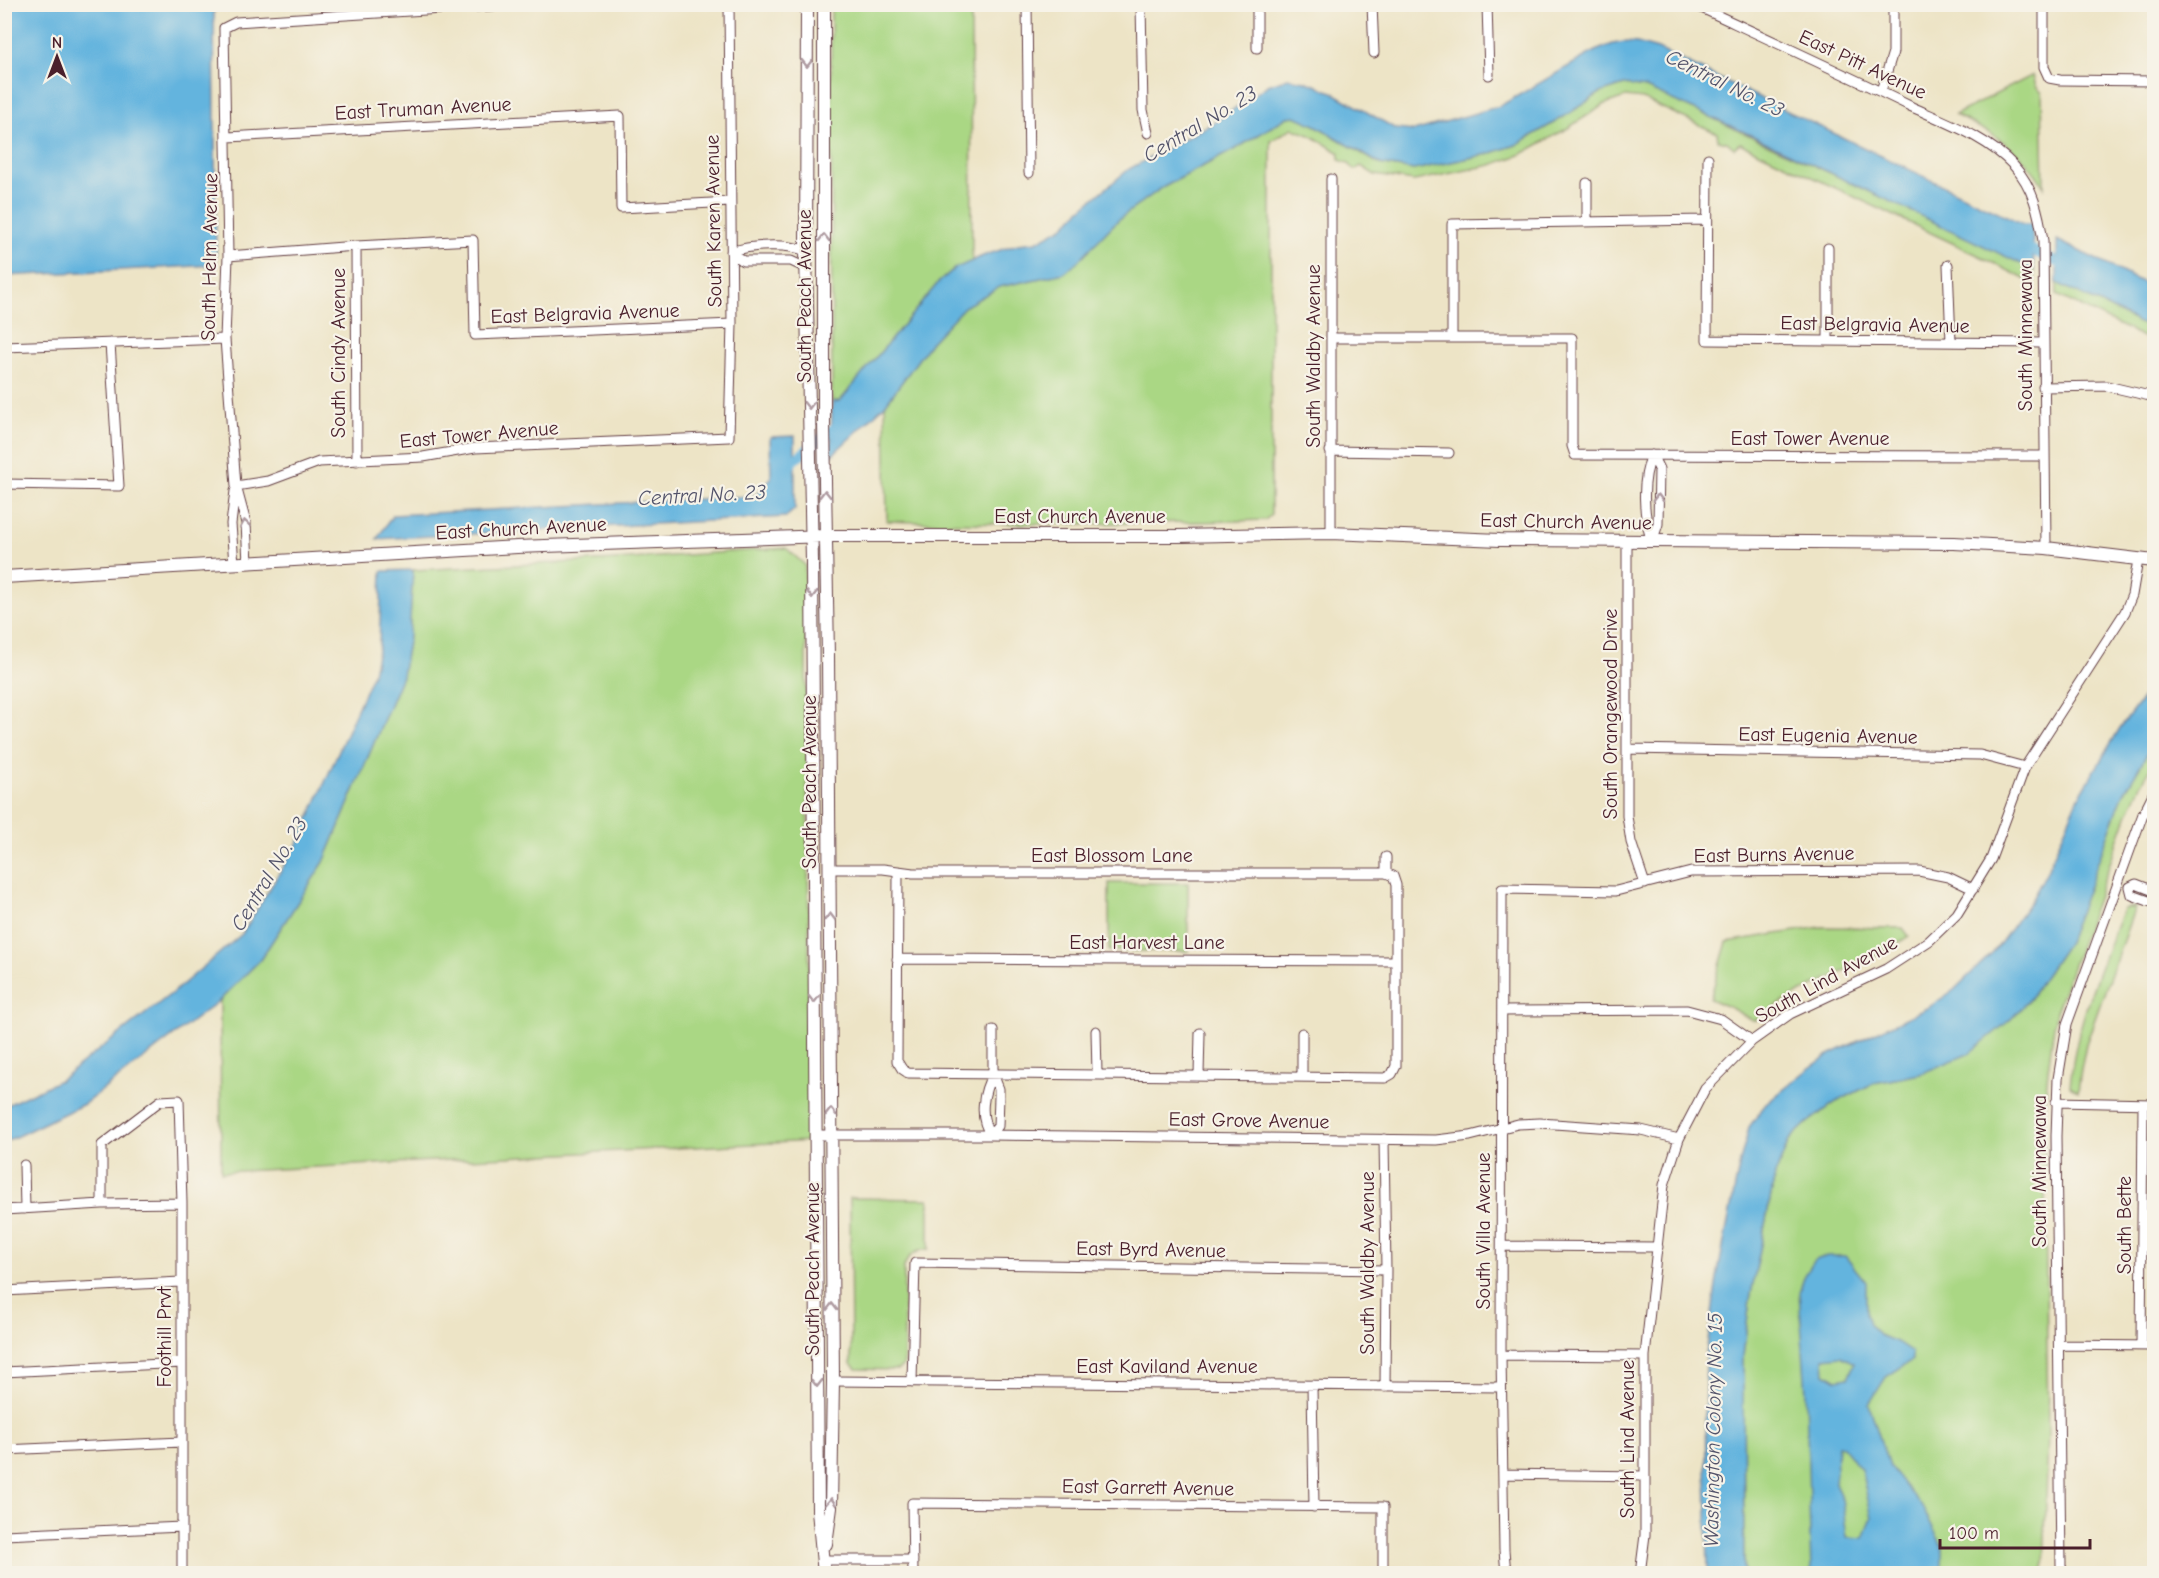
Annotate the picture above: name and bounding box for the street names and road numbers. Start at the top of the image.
street label: East Pitt Avenue [1795,25,1930,104]
street label: East Truman Avenue [334,92,512,125]
street label: South Karen Avenue [700,134,727,308]
street label: South Helm Avenue [197,173,222,341]
street label: South Peach Avenue [793,209,816,383]
street label: South Minnewawa [2014,259,2037,411]
street label: South Waldby Avenue [1302,264,1325,448]
street label: South Cindy Avenue [327,268,350,438]
street label: East Belgravia Avenue [490,299,680,328]
street label: East Belgravia Avenue [1780,311,1970,338]
street label: East Tower Avenue [399,416,559,453]
street label: East Tower Avenue [1730,427,1890,450]
street label: East Church Avenue [994,505,1166,528]
street label: East Church Avenue [1480,509,1652,534]
street label: East Church Avenue [435,513,607,544]
street label: South Orangewood Drive [1599,609,1622,819]
street label: South Peach Avenue [798,695,821,869]
street label: East Eugenia Avenue [1738,722,1918,749]
street label: East Burns Avenue [1694,842,1855,867]
street label: East Blossom Lane [1031,844,1193,867]
street label: East Harvest Lane [1069,931,1225,954]
street label: South Lind Avenue [1751,931,1901,1028]
street label: South Minnewawa [2028,1095,2051,1247]
street label: East Grove Avenue [1168,1108,1330,1133]
street label: South Villa Avenue [1472,1153,1495,1309]
street label: South Waldby Avenue [1356,1171,1379,1355]
street label: South Bette [2113,1176,2136,1274]
street label: South Peach Avenue [801,1182,824,1356]
street label: East Byrd Avenue [1076,1237,1226,1262]
street label: Foothill Prvt [153,1285,176,1388]
street label: East Kaviland Avenue [1076,1355,1258,1378]
street label: South Lind Avenue [1616,1360,1639,1518]
street label: East Garrett Avenue [1062,1474,1234,1501]

